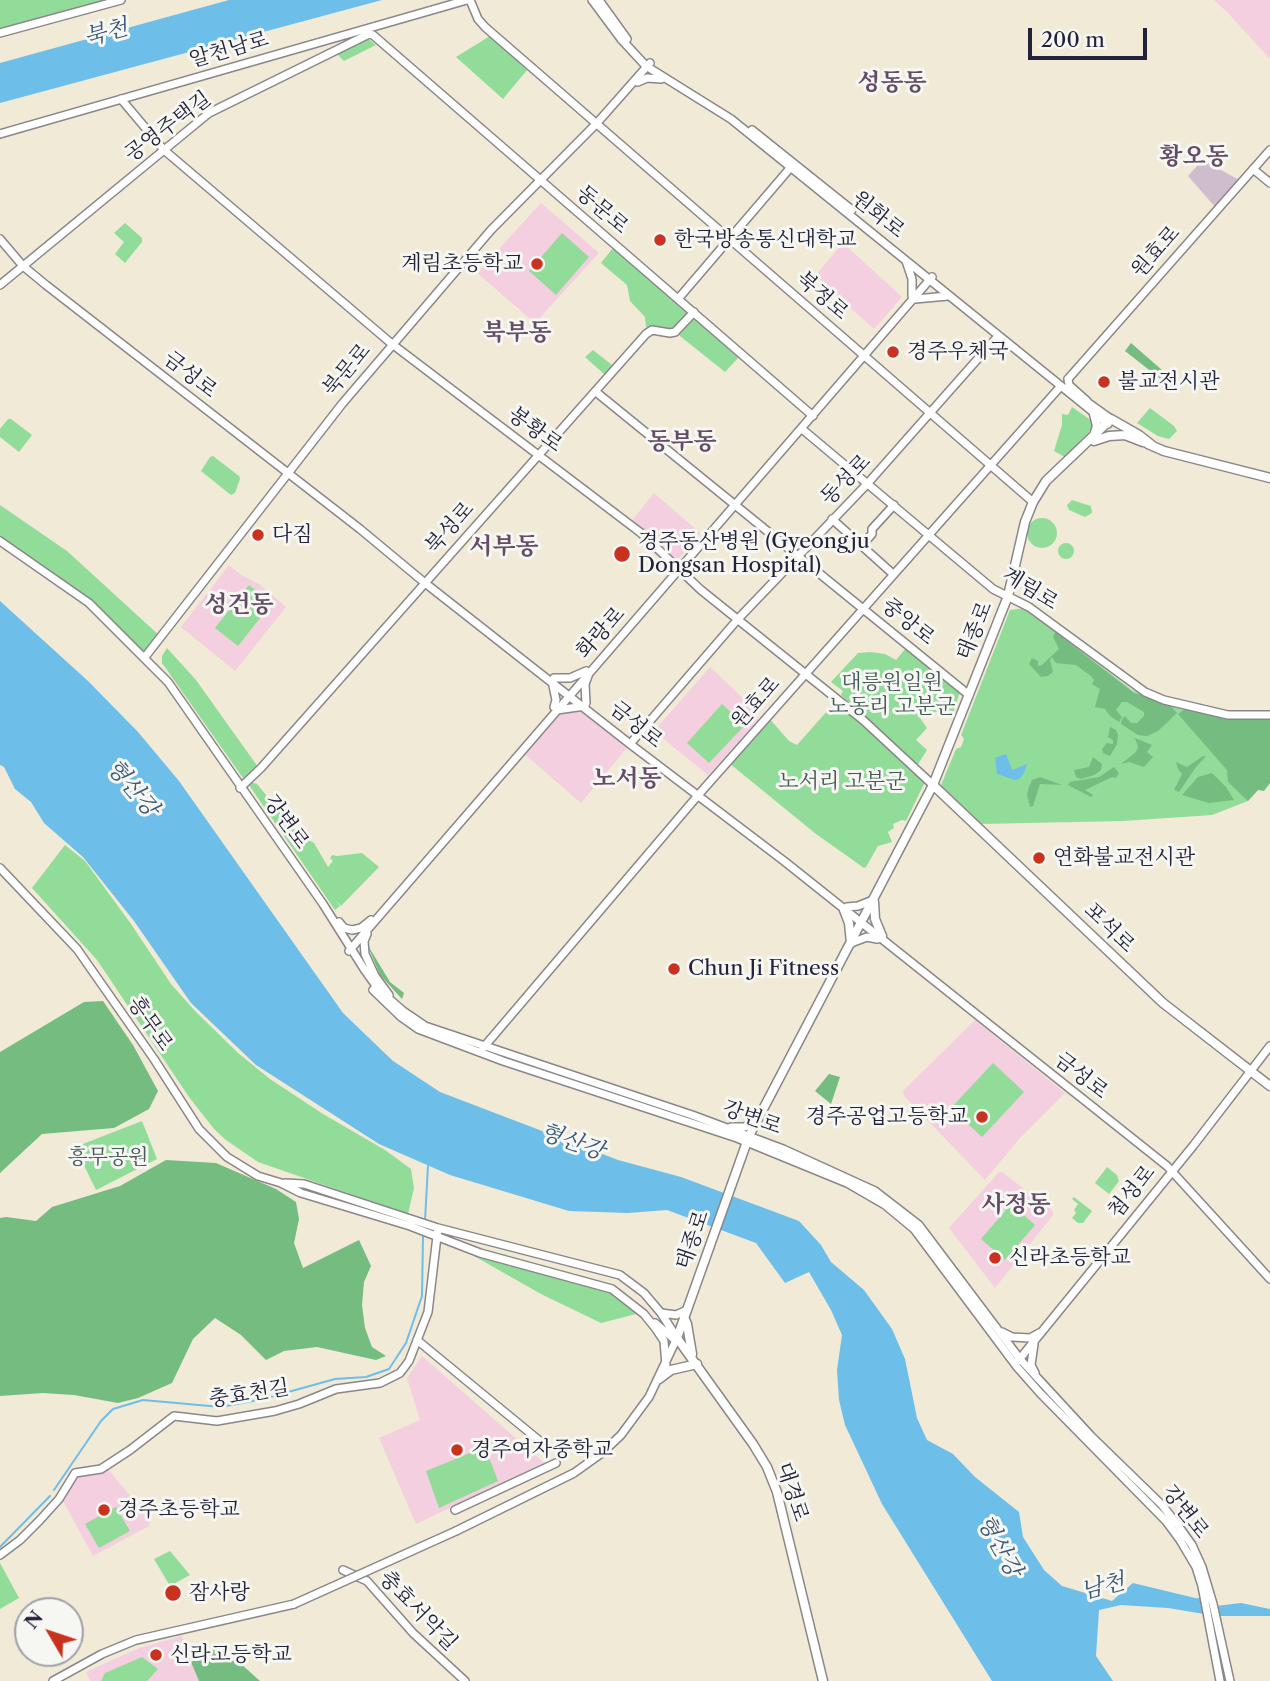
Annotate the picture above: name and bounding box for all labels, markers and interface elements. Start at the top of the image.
water label: 북천 [81,14,131,52]
scale bar [1032,14,1151,58]
street label: 알천남로 [187,27,271,73]
text: 200 m [1041,27,1105,52]
district label: 성동동 [857,69,927,97]
street label: 공영주택길 [120,86,216,168]
district label: 황오동 [1159,143,1229,171]
street label: 동문로 [571,181,633,239]
street label: 원화로 [846,186,910,244]
street label: 원효로 [1126,221,1186,283]
place label: 한국방송통신대학교 [674,227,857,253]
marker: 한국방송통신대학교 [652,232,668,248]
place label: 계림초등학교 [401,251,523,277]
marker: 계림초등학교 [529,256,545,272]
street label: 북정로 [791,267,853,325]
district label: 북부동 [482,319,552,347]
street label: 북문로 [318,339,376,401]
place label: 경주우체국 [907,339,1008,365]
marker: 경주우체국 [885,344,901,360]
street label: 금성로 [158,346,222,404]
place label: 불교전시관 [1118,369,1219,395]
marker: 불교전시관 [1096,374,1112,390]
street label: 봉황로 [503,402,567,458]
district label: 동부동 [647,428,717,456]
street label: 동성로 [816,449,876,511]
street label: 북성로 [420,497,480,559]
place label: 다짐 [272,522,313,548]
marker: 다짐 [250,527,266,543]
place label: 경주동산병원 (Gyeongju Dongsan Hospital) [638,529,870,579]
district label: 서부동 [469,533,539,561]
marker: 경주동산병원 (Gyeongju Dongsan Hospital) [612,544,632,564]
street label: 계림로 [998,562,1062,616]
district label: 성건동 [204,591,274,619]
street label: 중앙로 [876,593,940,651]
street label: 태종로 [952,598,998,664]
street label: 화랑로 [571,602,631,664]
park label: 대릉원일원 노동리 고분군 [828,670,956,720]
street label: 원효로 [726,672,786,734]
street label: 금성로 [604,696,668,754]
water label: 형산강 [100,754,164,822]
district label: 노서동 [592,765,662,793]
park label: 노서리 고분군 [778,769,906,795]
street label: 강변로 [258,790,314,854]
place label: 연화불교전시관 [1053,845,1195,871]
marker: 연화불교전시관 [1031,850,1047,866]
street label: 포석로 [1078,898,1140,958]
place label: Chun Ji Fitness [688,956,839,982]
marker: Chun Ji Fitness [666,961,682,977]
street label: 흥무로 [122,992,178,1056]
street label: 금성로 [1049,1047,1113,1105]
street label: 강변로 [719,1096,785,1140]
place label: 경주공업고등학교 [806,1104,968,1130]
marker: 경주공업고등학교 [974,1109,990,1125]
water label: 형산강 [536,1118,608,1166]
park label: 흥무공원 [67,1145,149,1171]
street label: 첨성로 [1103,1160,1161,1224]
district label: 사정동 [981,1191,1051,1219]
street label: 태종로 [671,1207,715,1273]
place label: 신라초등학교 [1009,1245,1131,1271]
marker: 신라초등학교 [987,1250,1003,1266]
street label: 충효천길 [207,1375,291,1413]
place label: 경주여자중학교 [471,1437,613,1463]
marker: 경주여자중학교 [449,1442,465,1458]
street label: 대경로 [771,1459,813,1525]
street label: 강변로 [1156,1480,1214,1544]
place label: 경주초등학교 [118,1497,240,1523]
marker: 경주초등학교 [96,1502,112,1518]
water label: 형산강 [971,1510,1027,1582]
street label: 충효서악길 [374,1566,462,1656]
water label: 남천 [1078,1568,1128,1606]
place label: 잠사랑 [189,1580,250,1606]
marker: 잠사랑 [163,1583,183,1603]
north arrow [14,1597,84,1667]
text: N [20,1606,48,1633]
place label: 신라고등학교 [170,1642,292,1668]
marker: 신라고등학교 [148,1647,164,1663]

